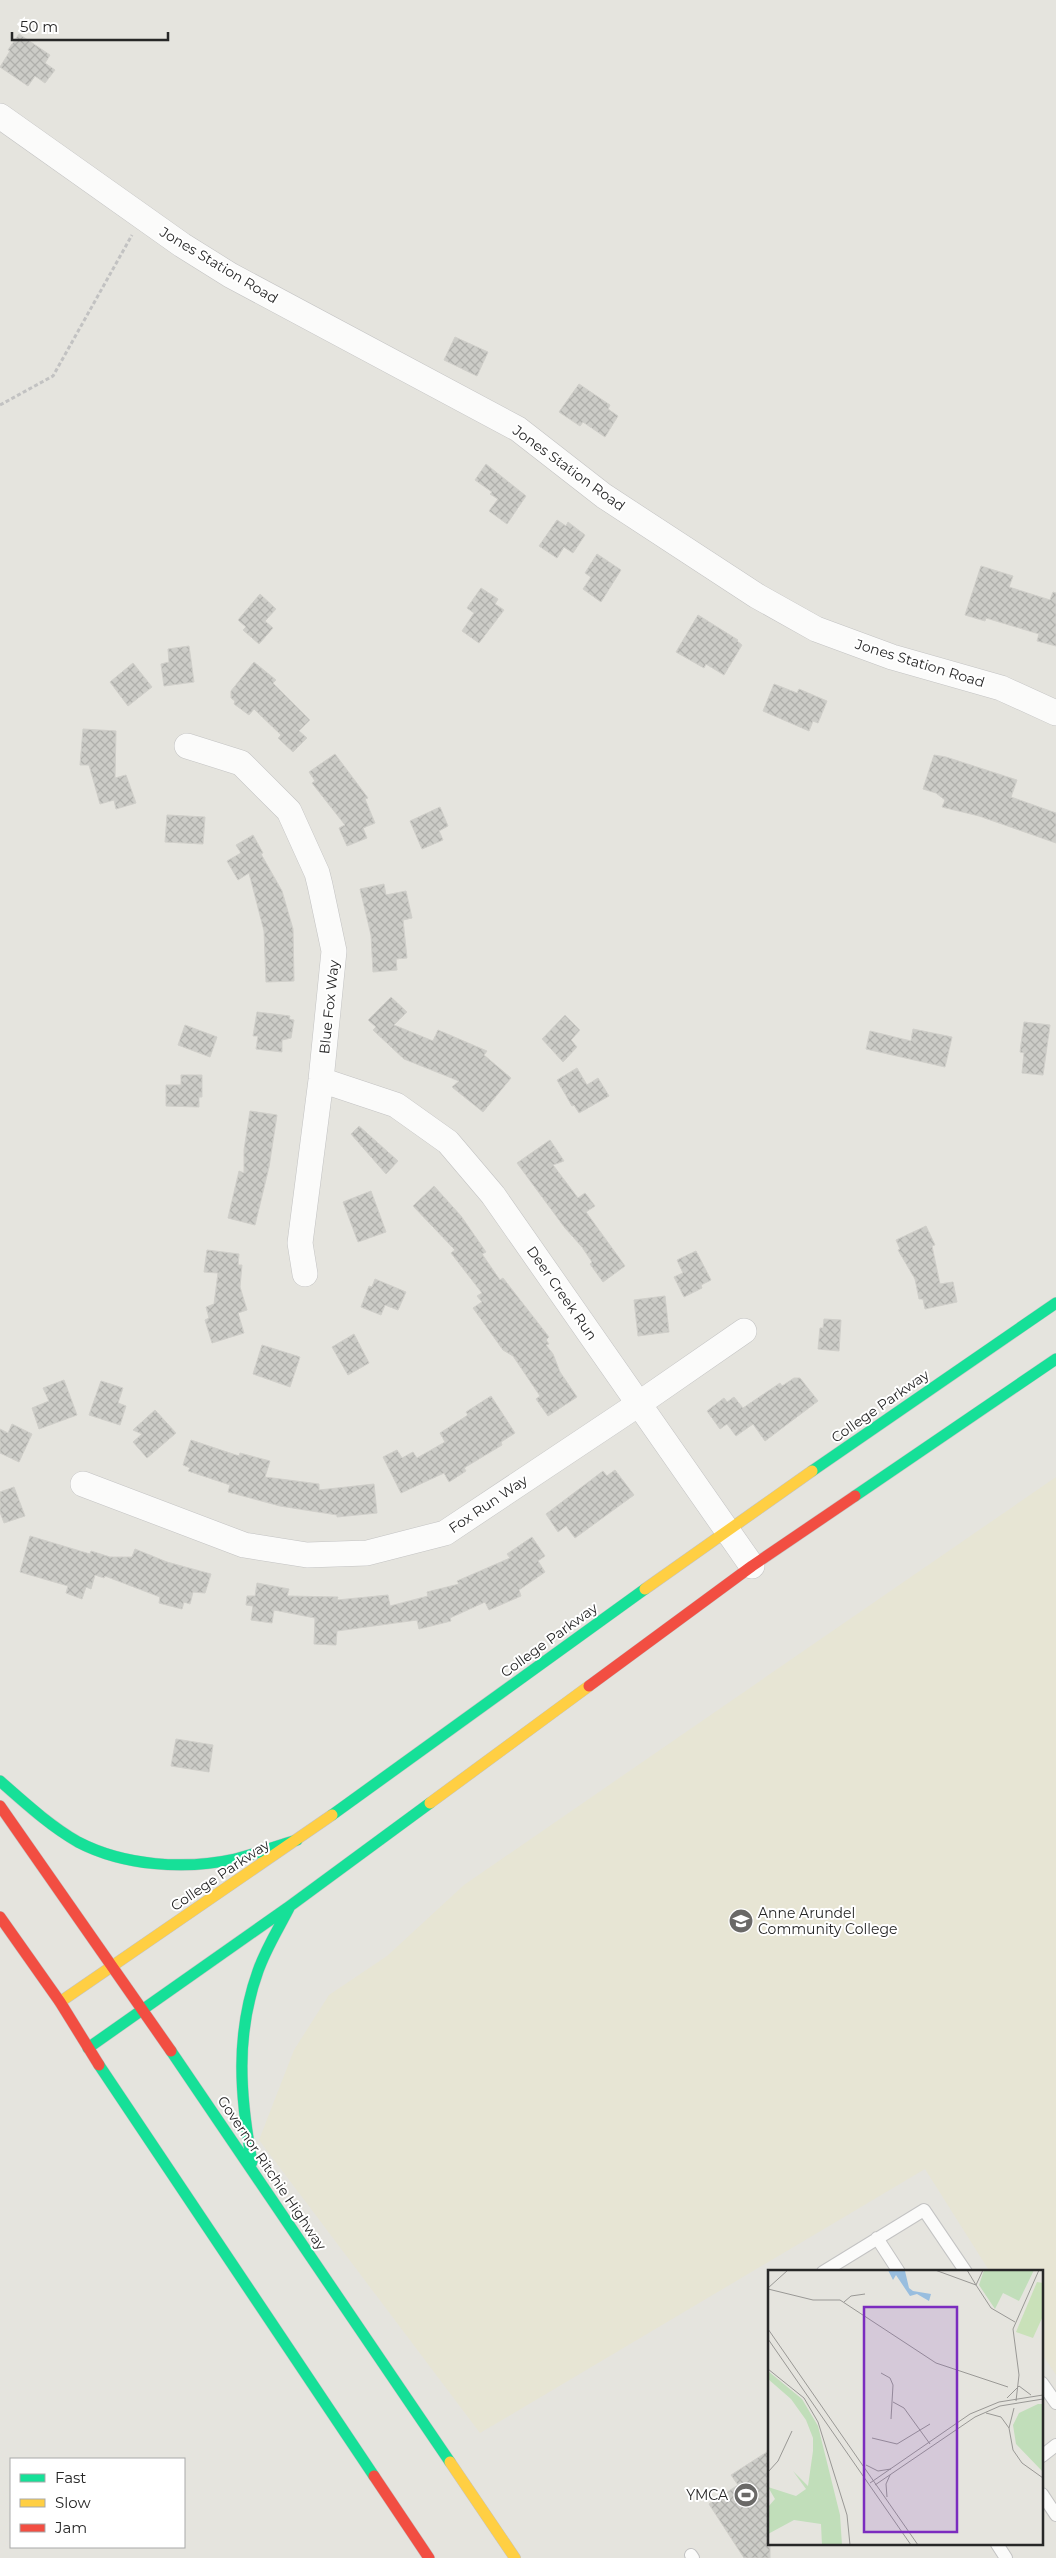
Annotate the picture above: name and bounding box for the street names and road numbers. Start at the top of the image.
street label: Jones Station Road [156,222,281,307]
street label: Jones Station Road [509,421,629,515]
street label: Jones Station Road [852,634,987,691]
street label: Blue Fox Way [315,959,343,1055]
street label: Deer Creek Run [523,1242,601,1344]
street label: College Parkway [828,1365,933,1446]
street label: Fox Run Way [445,1471,531,1537]
street label: College Parkway [497,1599,601,1681]
street label: College Parkway [167,1835,273,1915]
street label: Governor Ritchie Highway [214,2092,331,2254]

